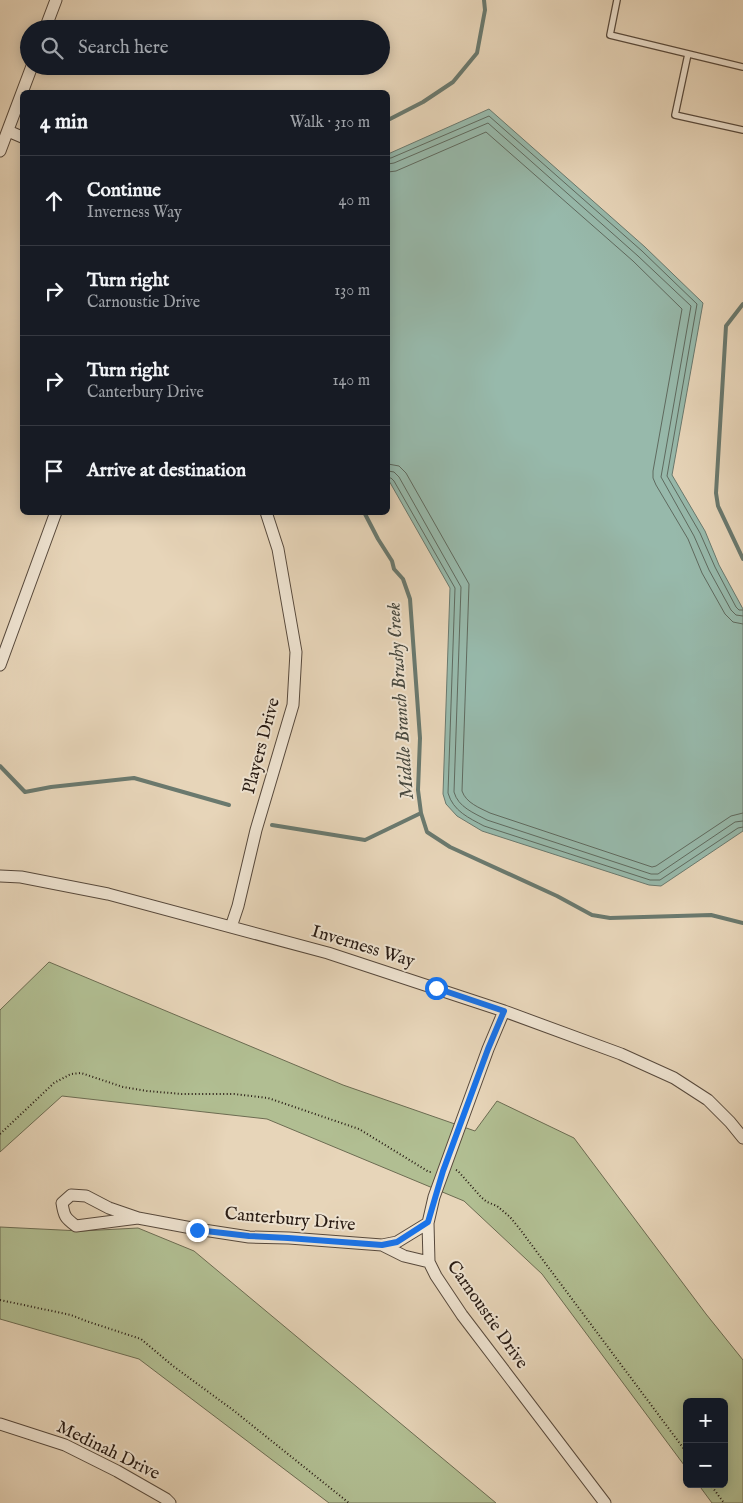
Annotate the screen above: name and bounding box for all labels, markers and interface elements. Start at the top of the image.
search box [20,20,390,75]
icon: search [38,34,66,62]
text: Search here [78,36,169,60]
text: 4 min [40,109,88,136]
text: Walk · 310 m [290,113,370,133]
text: Continue [87,179,161,203]
icon: ahead [40,187,68,215]
text: 40 m [338,191,370,211]
text: Inverness Way [87,203,182,223]
text: Turn right [87,269,169,293]
icon: right [40,277,68,305]
text: 130 m [334,281,370,301]
text: Carnoustie Drive [87,293,200,313]
text: Turn right [87,359,169,383]
icon: right [40,367,68,395]
text: 140 m [332,371,370,391]
text: Canterbury Drive [87,383,204,403]
icon: arrive [40,457,68,485]
text: Arrive at destination [87,459,246,483]
water label: Middle Branch Brushy Creek [382,601,420,800]
street label: Players Drive [238,695,286,797]
street label: Inverness Way [309,920,418,974]
route start [425,977,448,1000]
street label: Canterbury Drive [224,1203,356,1237]
route end [186,1219,209,1242]
street label: Carnoustie Drive [441,1256,533,1374]
map controls [683,1398,728,1488]
button: + [683,1398,728,1443]
street label: Medinah Drive [53,1416,163,1486]
button: − [683,1443,728,1488]

